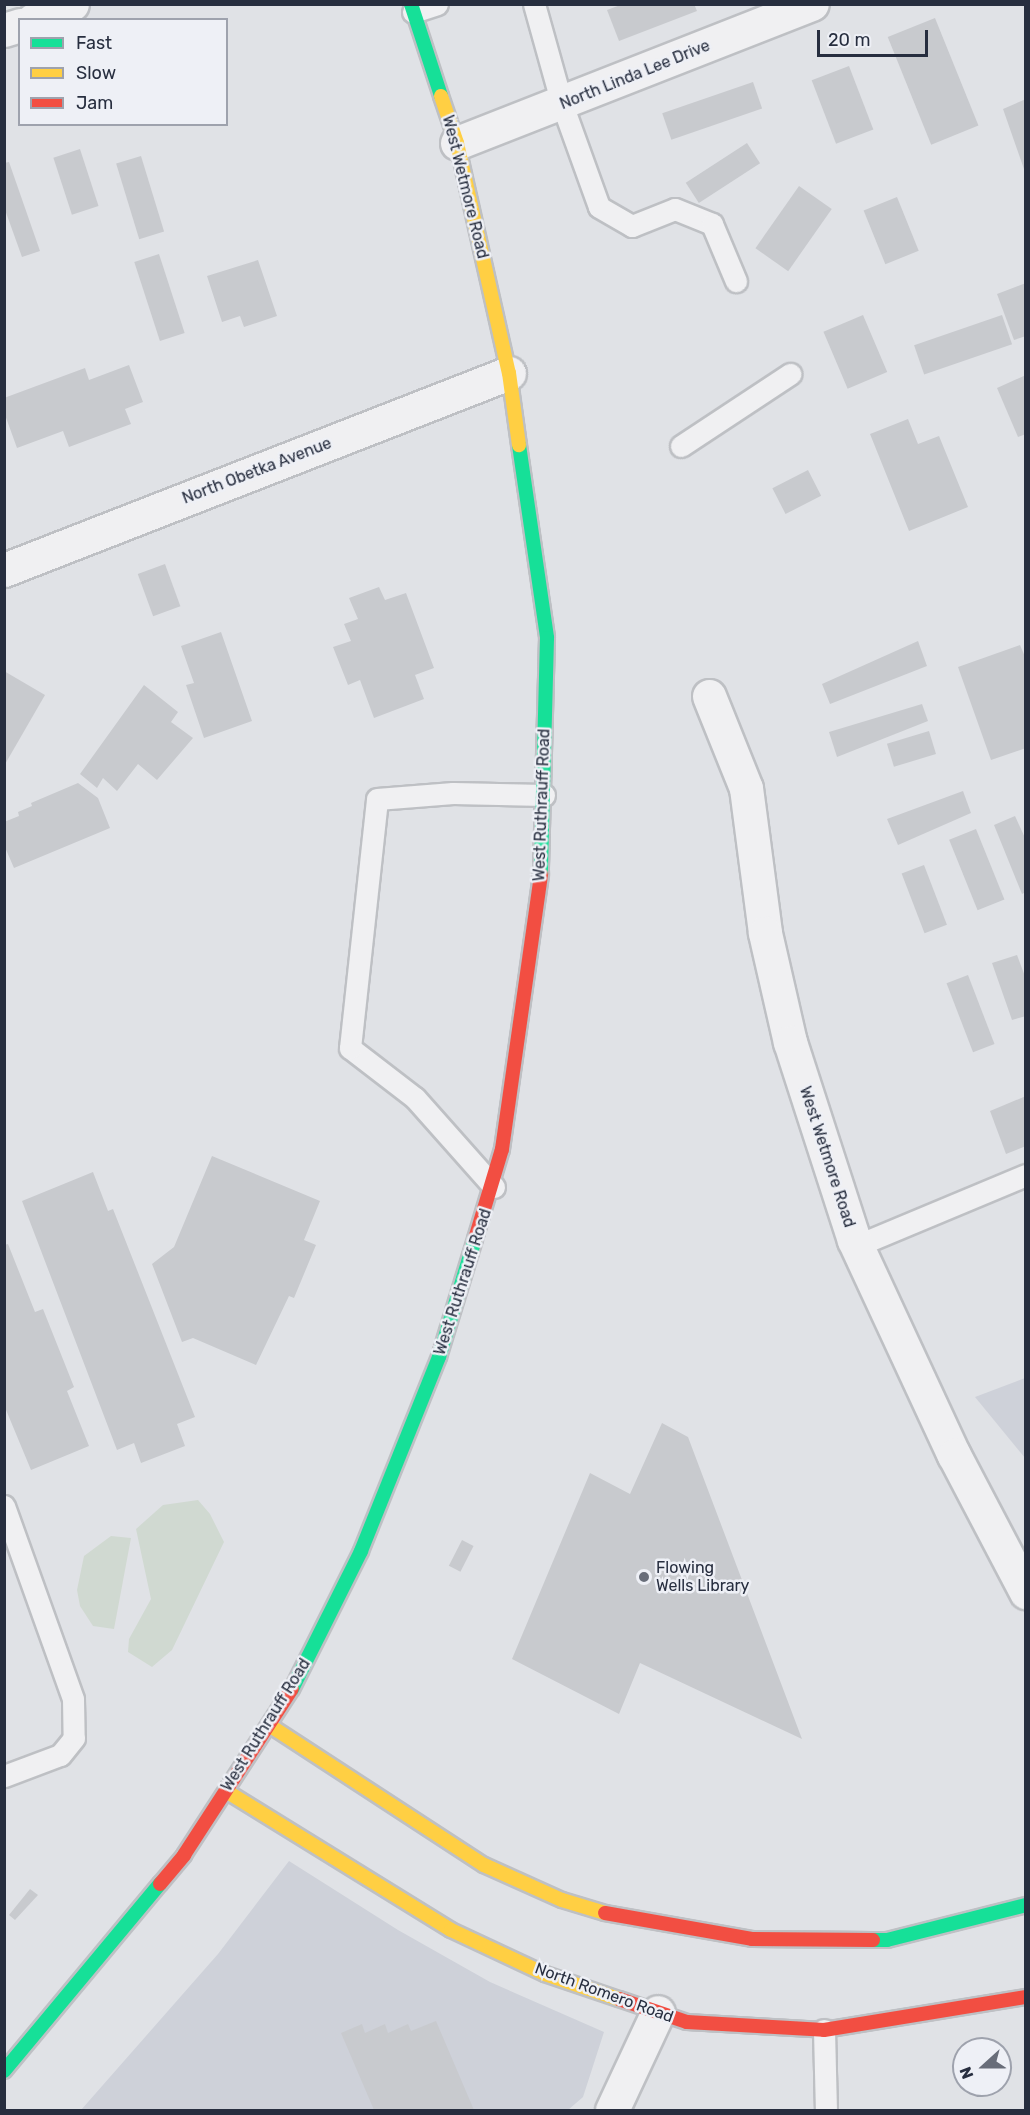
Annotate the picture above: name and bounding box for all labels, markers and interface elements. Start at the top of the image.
legend [18,18,228,126]
scale bar [820,18,931,56]
text: 20 m [828,29,870,51]
text: Fast [76,32,112,54]
street label: North Linda Lee Drive [557,36,713,114]
text: Slow [76,62,116,84]
text: Jam [76,92,113,114]
street label: West Wetmore Road [438,113,492,261]
street label: North Obetka Avenue [179,434,335,508]
street label: West Ruthrauff Road [530,728,554,882]
street label: West Wetmore Road [795,1084,859,1230]
street label: West Ruthrauff Road [430,1206,496,1358]
place label: Flowing Wells Library [656,1558,749,1596]
marker: Flowing Wells Library [637,1570,651,1584]
street label: West Ruthrauff Road [217,1655,315,1795]
street label: North Romero Road [532,1959,676,2027]
north arrow [952,2037,1012,2097]
text: N [956,2064,978,2082]

